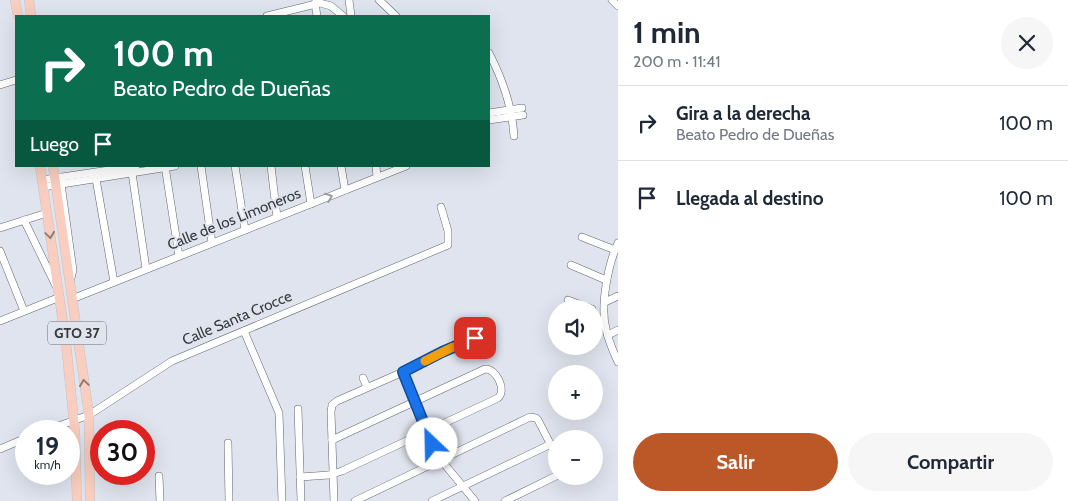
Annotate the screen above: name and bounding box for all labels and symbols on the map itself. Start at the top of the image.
street label: Calle de los Limoneros [165,184,303,254]
one-way arrow [324,192,333,203]
one-way arrow [45,231,55,240]
street label: Calle Santa Crocce [179,287,295,349]
pin [454,317,496,359]
road number: GTO 37 [48,322,106,344]
one-way arrow [79,378,89,387]
position arrow [405,417,457,469]
speed limit sign: 30 [90,420,155,485]

